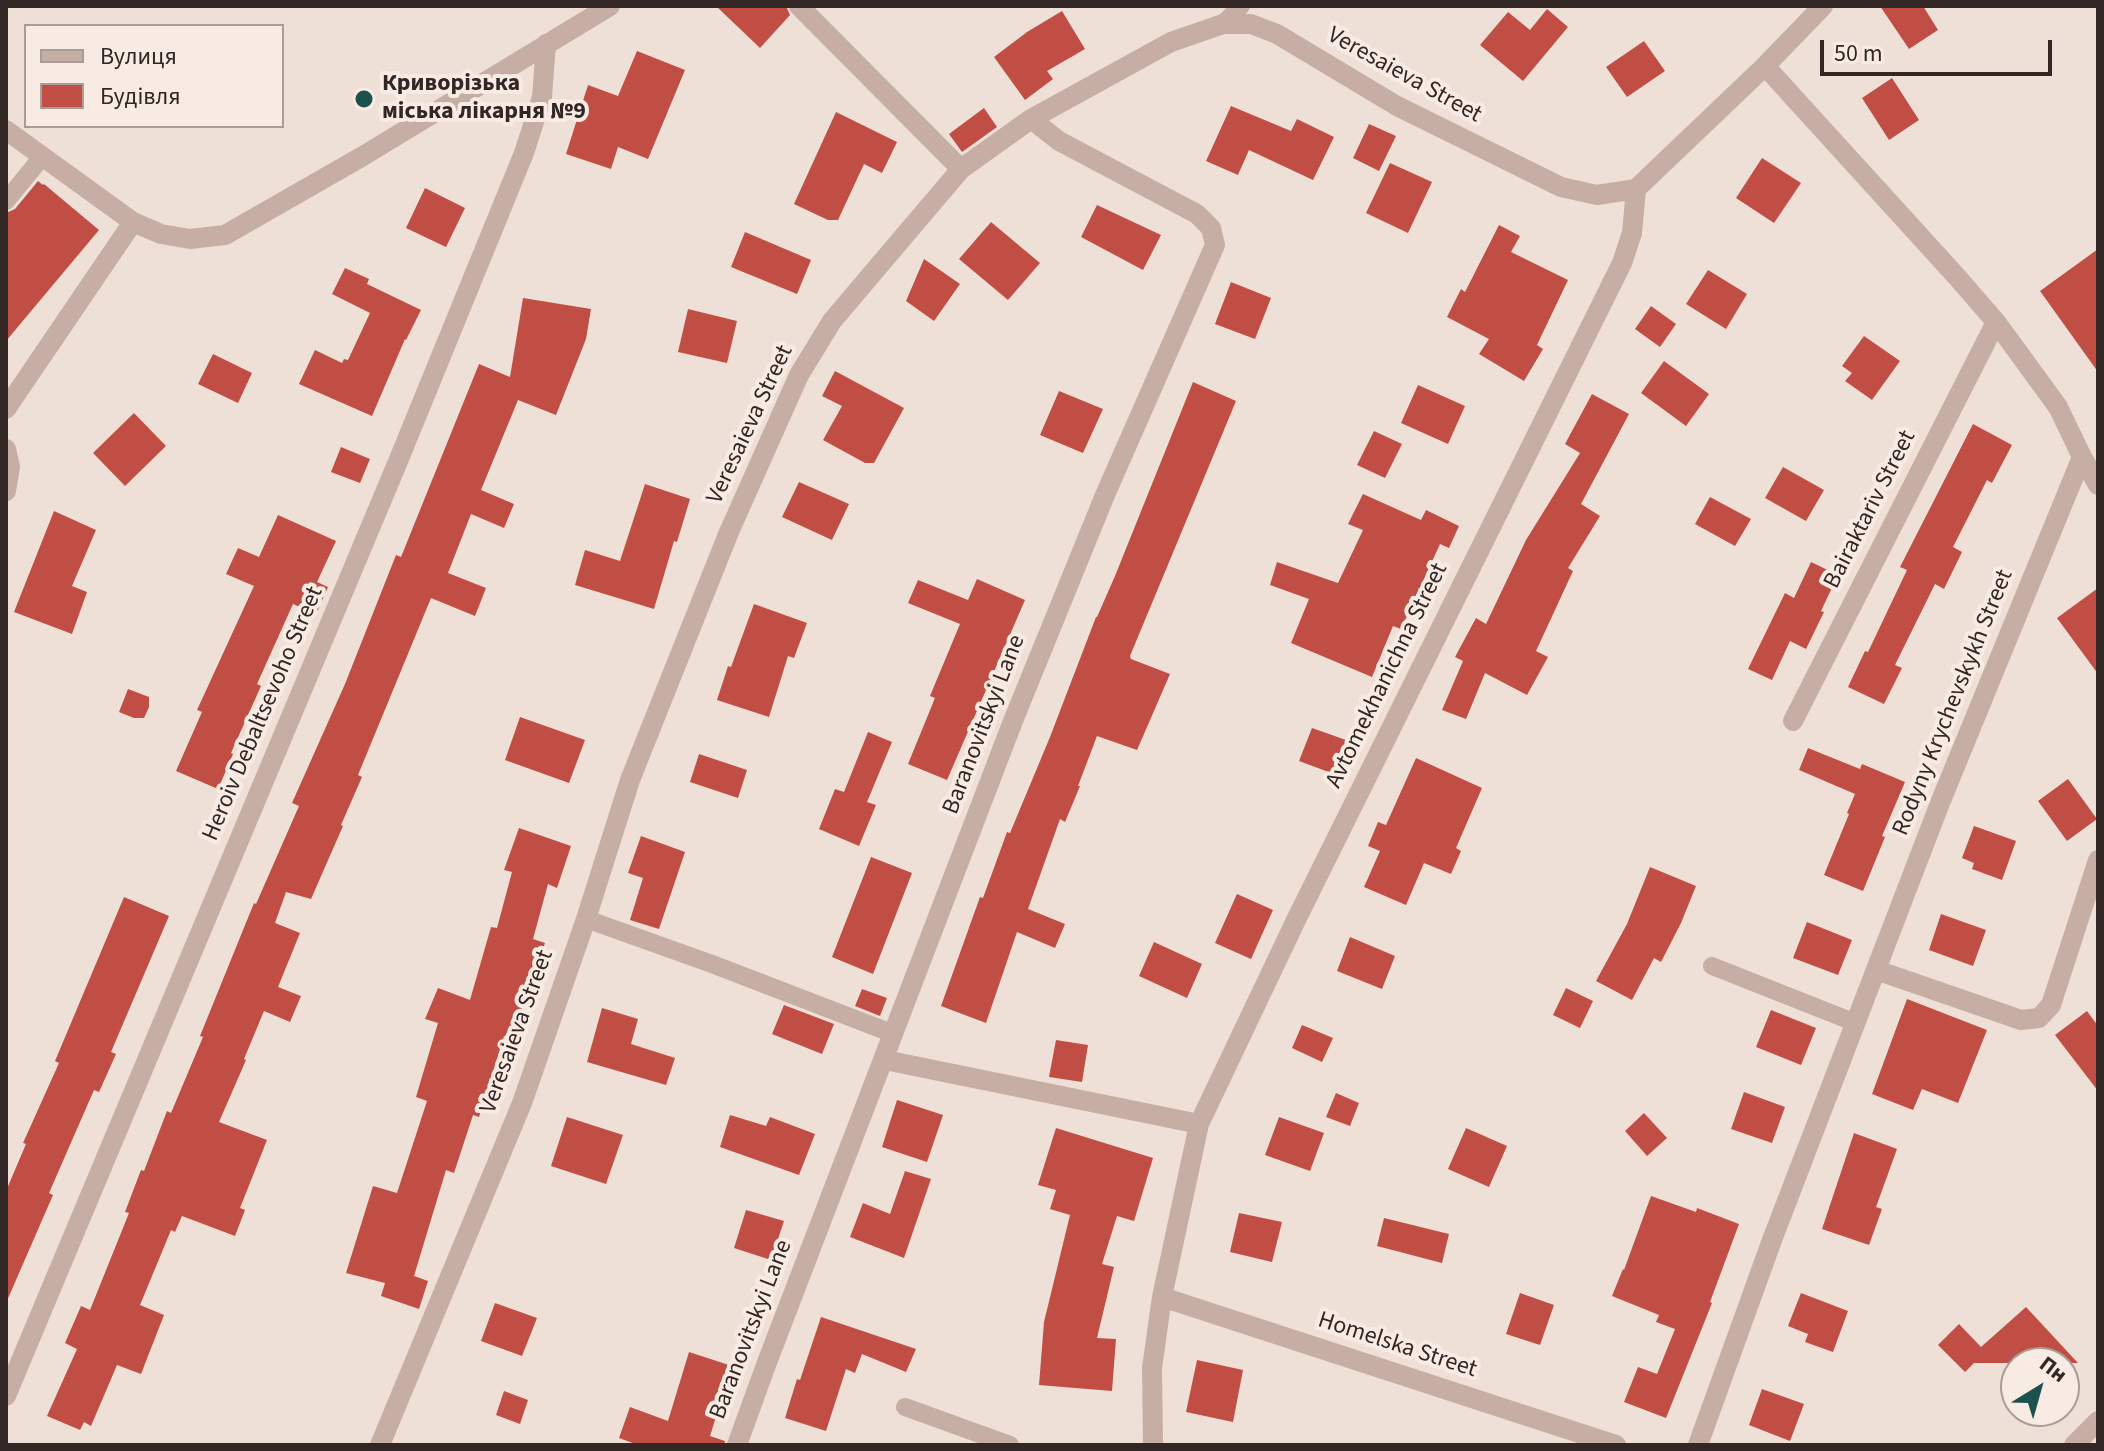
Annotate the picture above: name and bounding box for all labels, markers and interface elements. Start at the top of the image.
street label: Veresaieva Street [1322,22,1486,130]
legend [24,24,284,128]
scale bar [1824,24,2056,74]
text: 50 m [1834,36,1883,71]
text: Вулиця [100,39,177,74]
place label: Криворізька міська лікарня №9 [382,71,586,127]
text: Будівля [100,79,181,114]
marker: Криворізька міська лікарня №9 [353,88,375,110]
street label: Veresaieva Street [702,341,800,509]
street label: Bairaktariv Street [1819,426,1923,594]
street label: Avtomekhanichna Street [1321,559,1455,793]
street label: Rodyny Krychevskykh Street [1887,566,2021,840]
street label: Heroiv Debaltsevoho Street [197,583,331,845]
street label: Baranovitskyi Lane [938,631,1032,819]
street label: Veresaieva Street [475,946,561,1118]
street label: Baranovitskyi Lane [705,1236,799,1424]
street label: Homelska Street [1314,1307,1480,1385]
north arrow [2000,1347,2080,1427]
text: Пн [2033,1348,2074,1390]

